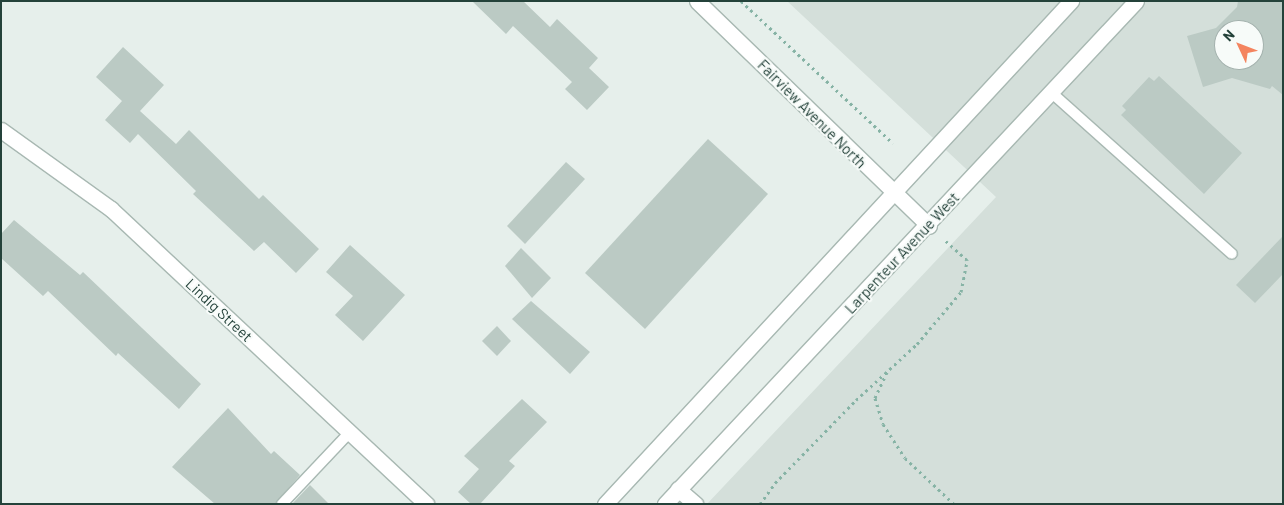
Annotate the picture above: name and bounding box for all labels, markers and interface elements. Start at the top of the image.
north arrow [1214,20,1264,70]
text: N [1219,26,1238,44]
street label: Fairview Avenue North [754,56,870,172]
street label: Larpenteur Avenue West [841,189,963,317]
street label: Lindig Street [182,275,256,345]

